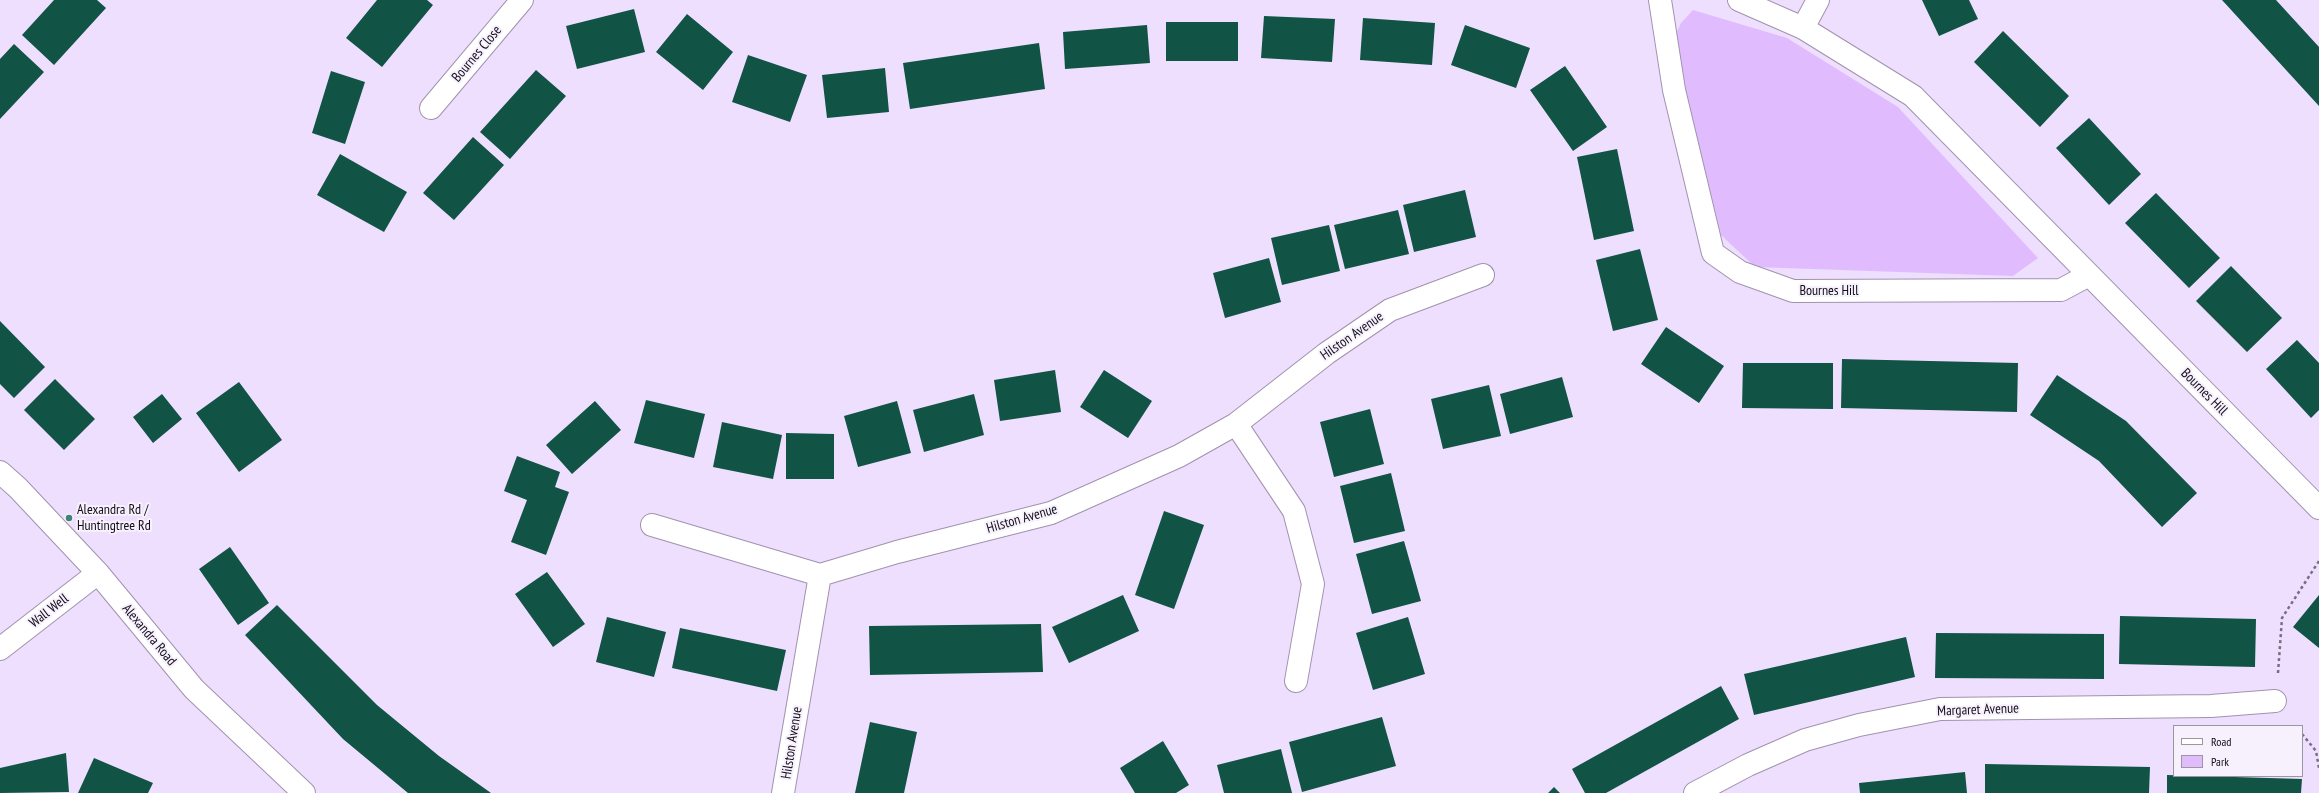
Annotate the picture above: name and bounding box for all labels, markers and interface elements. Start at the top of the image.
street label: Bournes Close [449,22,505,86]
street label: Bournes Hill [1799,283,1859,299]
street label: Hilston Avenue [1317,308,1387,364]
street label: Bournes Hill [2177,365,2231,419]
street label: Hilston Avenue [985,501,1059,537]
place label: Alexandra Rd / Huntingtree Rd [77,502,151,534]
marker: Alexandra Rd / Huntingtree Rd [64,513,74,523]
street label: Wall Well [26,590,72,632]
street label: Alexandra Road [118,601,180,669]
street label: Margaret Avenue [1937,700,2019,720]
street label: Hilston Avenue [778,706,806,780]
legend [2173,725,2303,777]
text: Road [2211,734,2231,749]
text: Park [2211,754,2229,769]

